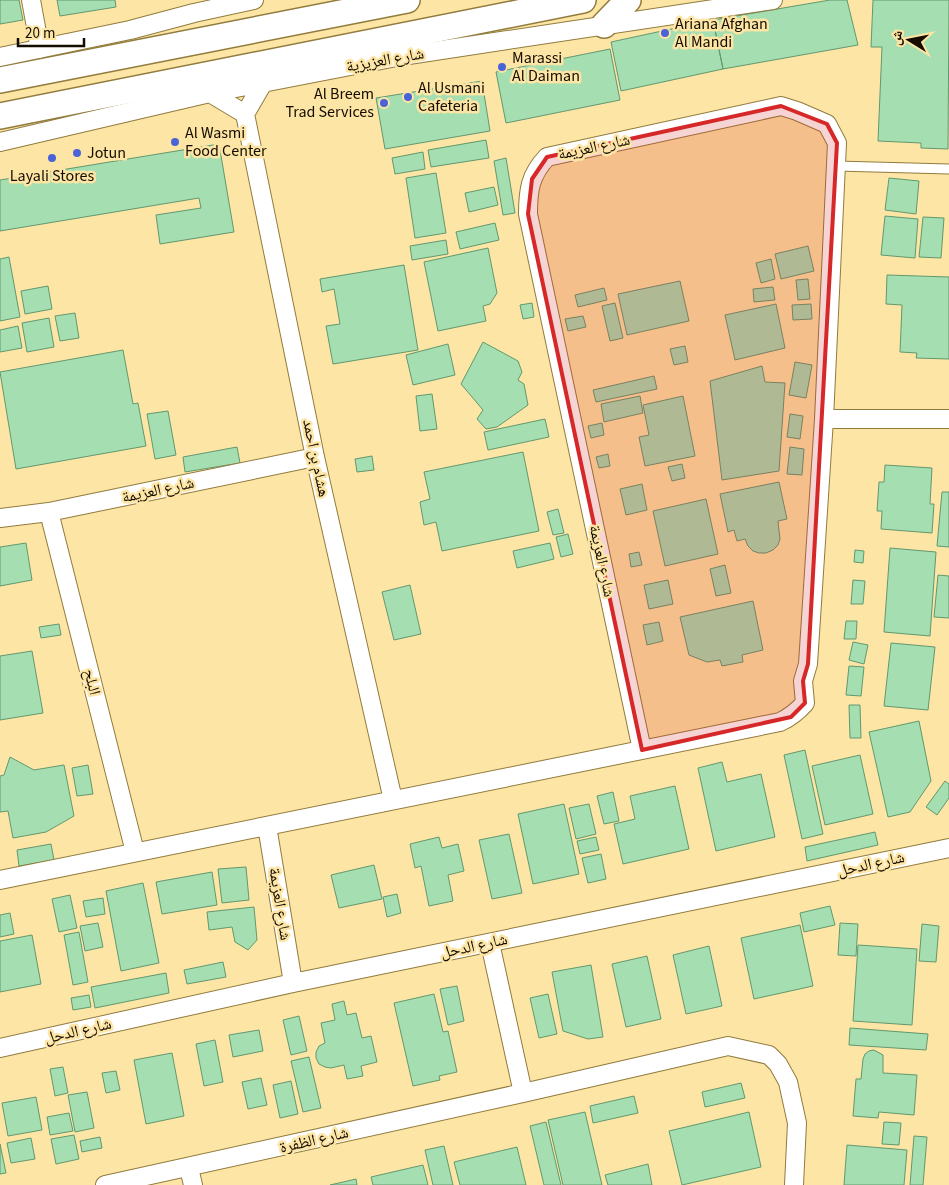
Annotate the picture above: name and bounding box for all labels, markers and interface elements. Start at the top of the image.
place label: Ariana Afghan Al Mandi [675,13,768,53]
scale bar [18,15,84,47]
north arrow [884,15,934,65]
text: 20 m [25,23,55,44]
marker: Ariana Afghan Al Mandi [659,27,671,39]
text: ش [886,29,908,47]
street label: شارع العزيزية [344,42,426,78]
place label: Marassi Al Daiman [512,47,580,87]
marker: Marassi Al Daiman [496,61,508,73]
place label: Al Usmani Cafeteria [418,77,485,117]
place label: Al Breem Trad Services [285,83,374,123]
marker: Al Usmani Cafeteria [402,91,414,103]
marker: Al Breem Trad Services [378,97,390,109]
place label: Al Wasmi Food Center [185,122,267,162]
street label: شارع العزيمة [556,129,632,165]
marker: Al Wasmi Food Center [169,136,181,148]
place label: Jotun [87,142,126,164]
marker: Jotun [71,147,83,159]
marker: Layali Stores [46,152,58,164]
place label: Layali Stores [10,165,94,187]
street label: هشام بن احمد [297,417,335,499]
street label: شارع العزيمة [120,472,196,508]
street label: شارع العزيمة [584,523,620,599]
street label: البلح [78,667,106,697]
street label: شارع الدحل [835,846,907,882]
street label: شارع العزيمة [263,866,297,942]
street label: شارع الدحل [438,928,510,964]
street label: شارع الدحل [42,1013,114,1049]
street label: شارع الظفرة [277,1121,351,1159]

